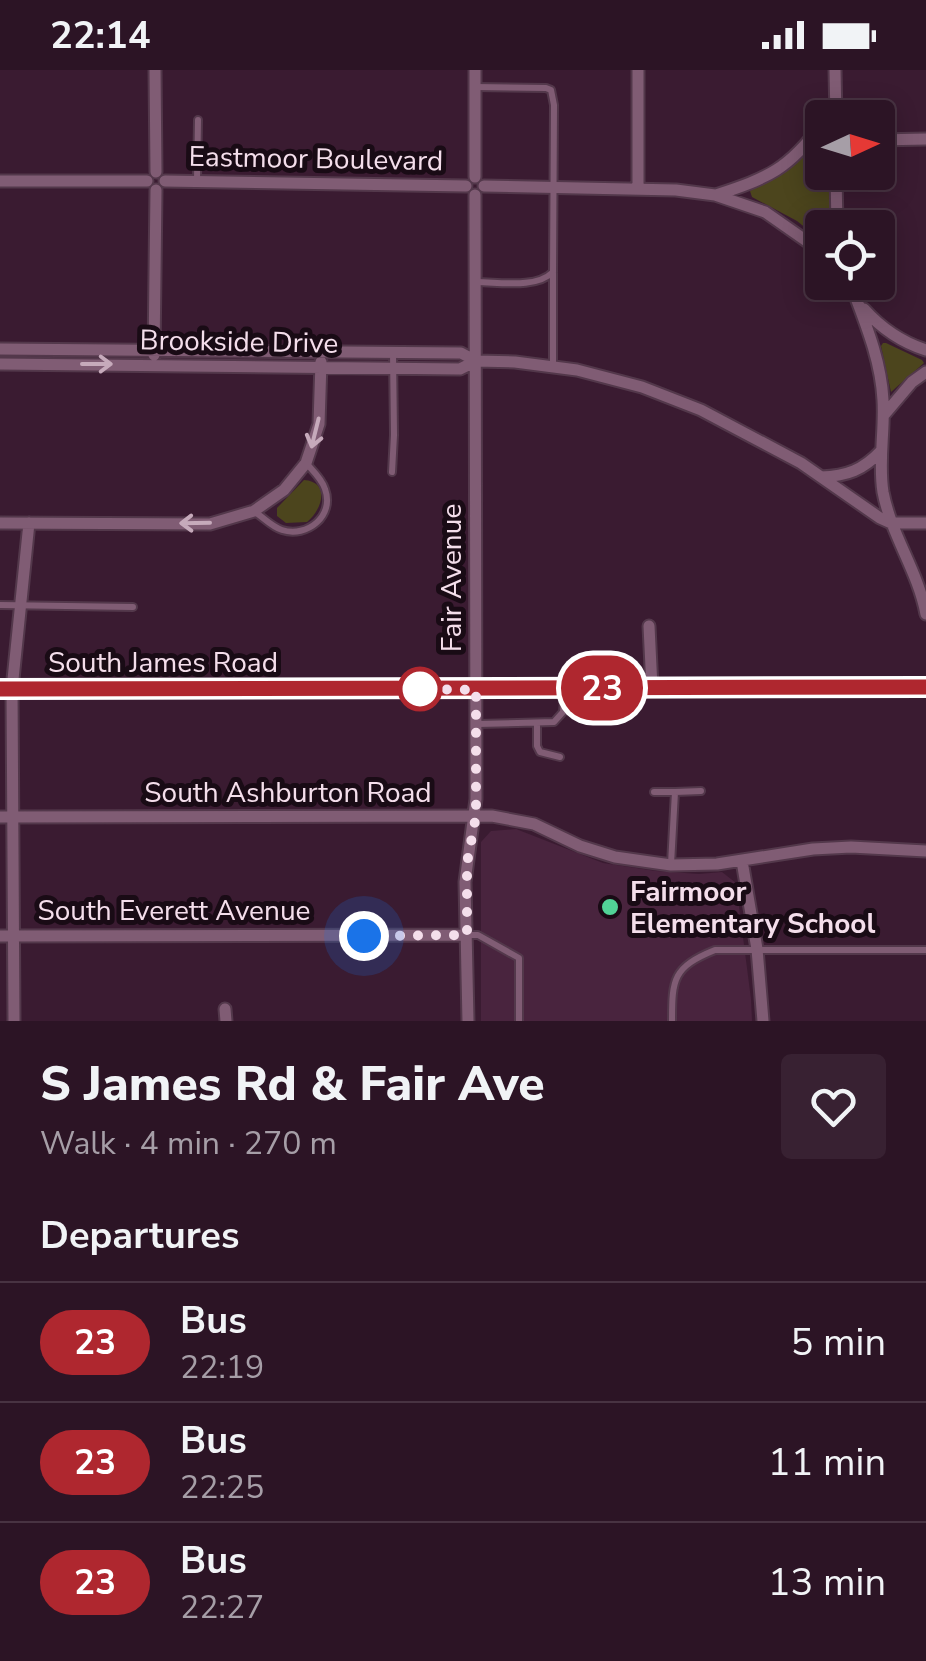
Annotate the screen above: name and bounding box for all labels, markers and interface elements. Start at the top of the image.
text: 22:14 [50,10,151,61]
north arrow [805,100,895,190]
map controls [805,100,895,300]
street label: Eastmoor Boulevard [188,138,444,180]
button: locate [805,210,895,300]
street label: Brookside Drive [139,321,339,363]
one-way arrow [81,355,113,374]
one-way arrow [305,417,323,449]
street label: Fair Avenue [433,504,471,652]
one-way arrow [180,514,212,532]
street label: South James Road [48,644,278,682]
line badge: 23 [557,656,647,720]
text: 23 [581,665,623,712]
unlabelled marker [399,668,441,710]
street label: South Ashburton Road [144,774,432,812]
place label: Fairmoor Elementary School [630,873,875,943]
street label: South Everett Avenue [37,892,311,930]
marker: Fairmoor Elementary School [599,896,621,918]
your location [339,911,389,961]
text: S James Rd & Fair Ave [40,1051,545,1117]
button: heart [781,1054,886,1159]
text: Walk · 4 min · 270 m [40,1122,337,1165]
text: Departures [40,1210,239,1261]
text: Bus [180,1295,247,1346]
text: 5 min [791,1317,886,1368]
text: 23 [74,1319,116,1366]
text: 22:19 [180,1346,264,1389]
text: Bus [180,1415,247,1466]
text: 11 min [768,1437,886,1488]
text: 23 [74,1439,116,1486]
text: 22:25 [180,1466,264,1509]
text: Bus [180,1535,247,1586]
text: 13 min [768,1557,886,1608]
text: 23 [74,1559,116,1606]
text: 22:27 [180,1586,264,1629]

